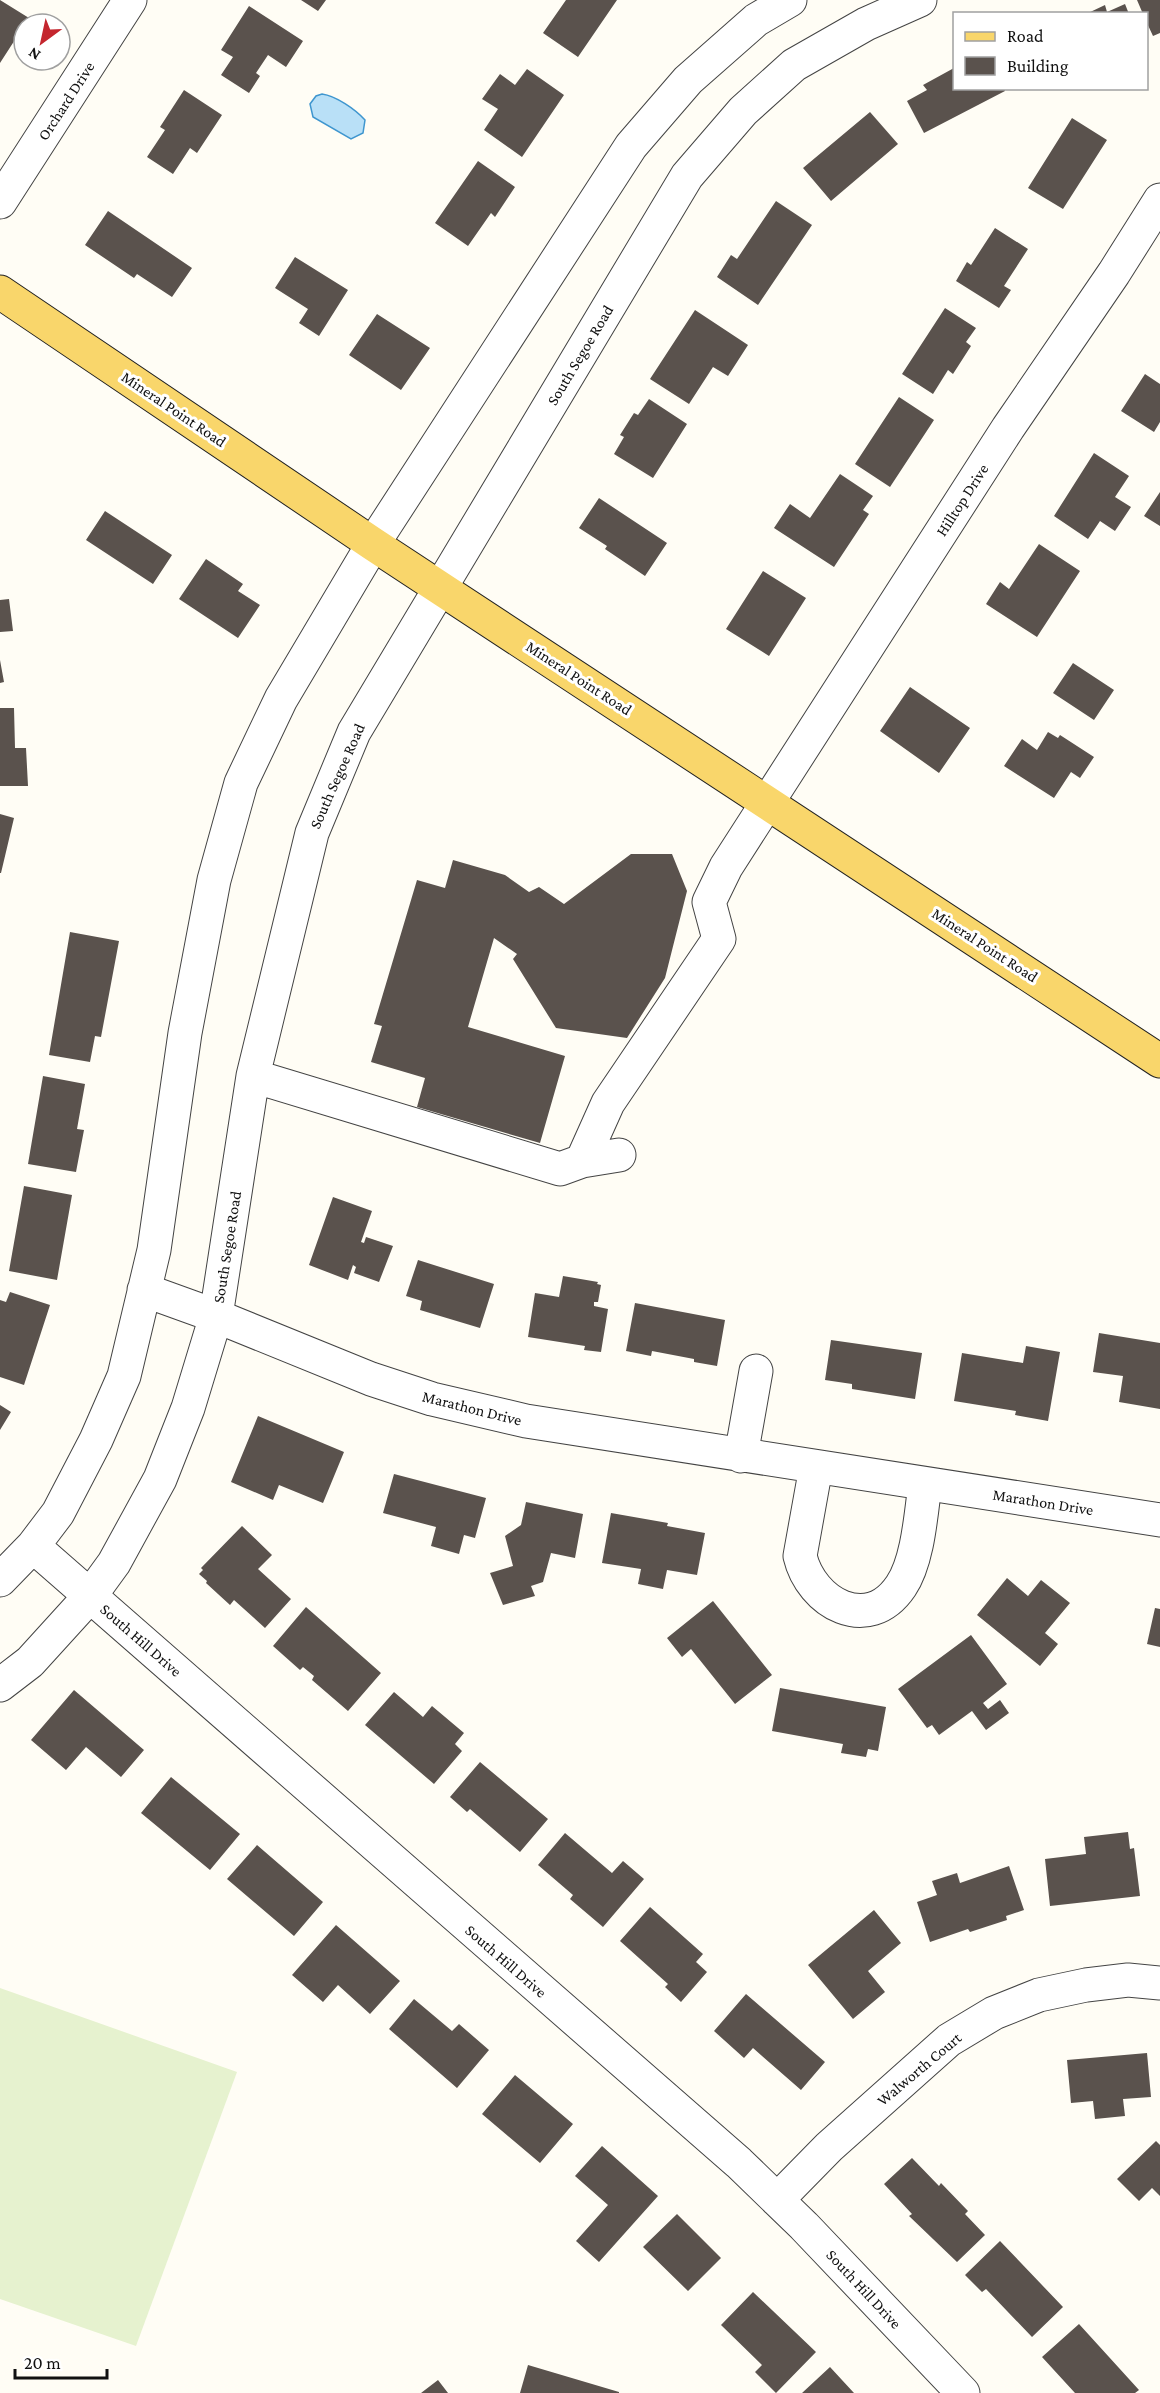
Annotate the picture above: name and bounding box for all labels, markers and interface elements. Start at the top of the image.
north arrow [12,12,72,72]
legend [953,12,1148,90]
text: Road [1007,26,1044,46]
text: N [25,44,43,64]
text: Building [1007,56,1069,76]
street label: Orchard Drive [34,59,98,143]
street label: South Segoe Road [544,302,618,408]
street label: Mineral Point Road [119,368,230,451]
street label: Hilltop Drive [932,461,992,540]
street label: Mineral Point Road [523,638,635,719]
street label: South Segoe Road [306,720,369,832]
street label: Mineral Point Road [929,905,1041,986]
street label: South Segoe Road [210,1189,245,1304]
street label: Marathon Drive [421,1387,523,1429]
street label: Marathon Drive [991,1486,1095,1518]
street label: South Hill Drive [97,1600,185,1680]
street label: South Hill Drive [462,1921,550,2001]
street label: Walworth Court [874,2028,965,2109]
street label: South Hill Drive [823,2246,905,2332]
scale bar [15,2342,106,2380]
text: 20 m [24,2353,61,2373]

